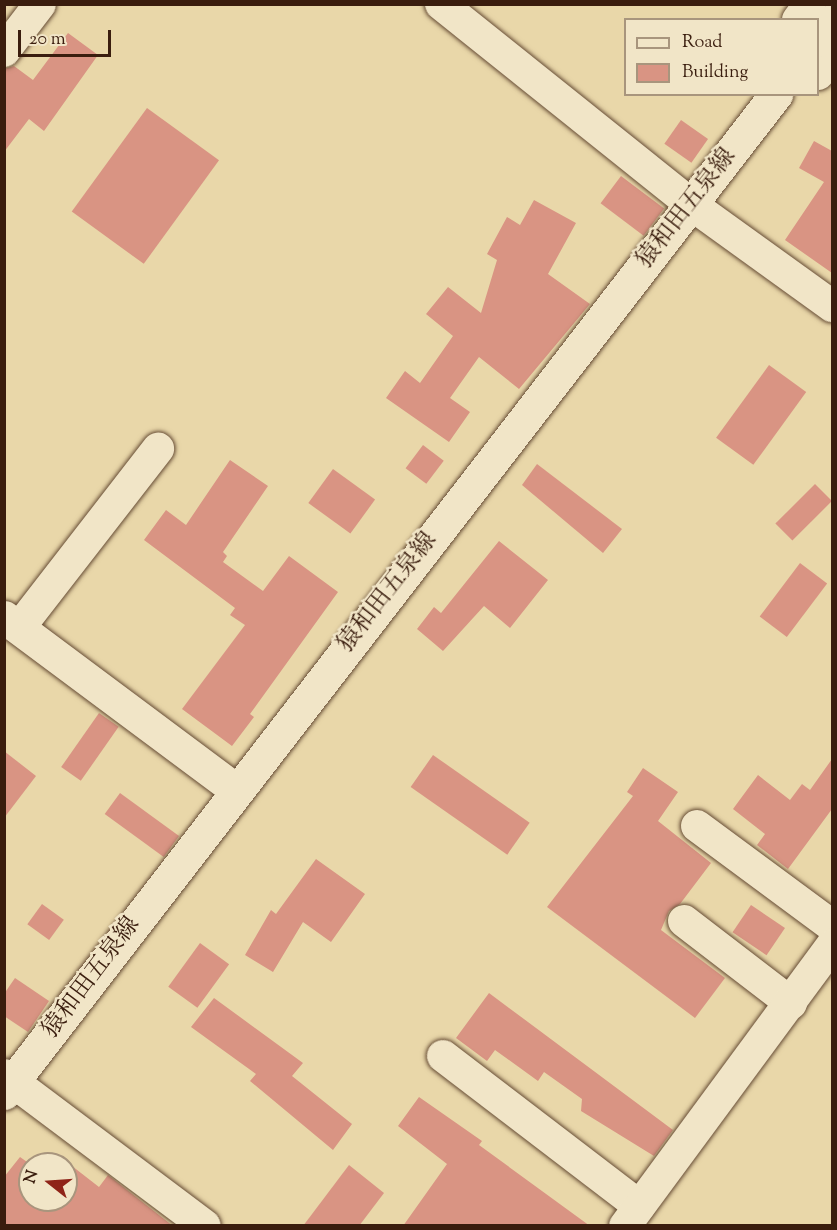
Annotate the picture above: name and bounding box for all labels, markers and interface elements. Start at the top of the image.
scale bar [21,18,114,56]
legend [624,18,819,96]
text: 20 m [29,27,66,53]
text: Road [682,30,722,56]
text: Building [682,60,748,86]
street label: 猿和田五泉線 [631,143,743,275]
street label: 猿和田五泉線 [332,527,444,659]
street label: 猿和田五泉線 [37,912,147,1044]
north arrow [18,1152,78,1212]
text: N [19,1168,45,1187]

